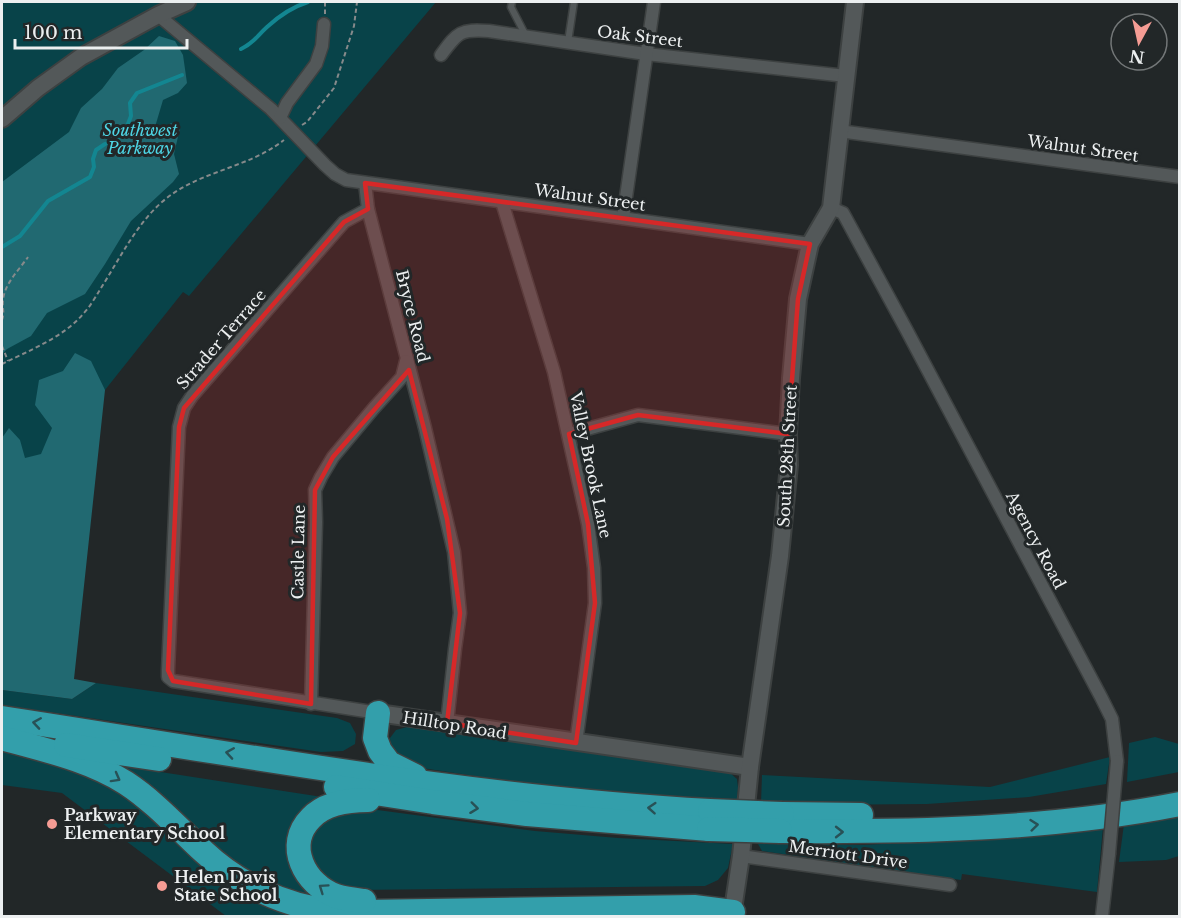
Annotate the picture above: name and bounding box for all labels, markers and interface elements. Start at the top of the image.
scale bar [15,12,188,50]
north arrow [1109,12,1169,72]
street label: Oak Street [596,21,684,51]
text: 100 m [24,22,82,44]
text: N [1128,46,1146,68]
park label: Southwest Parkway [103,120,178,158]
street label: Walnut Street [1025,130,1140,166]
street label: Walnut Street [532,179,647,215]
street label: Bryce Road [392,268,434,365]
street label: Strader Terrace [172,285,270,393]
street label: South 28th Street [773,384,801,528]
street label: Valley Brook Lane [566,389,616,540]
street label: Agency Road [1001,487,1070,592]
street label: Castle Lane [287,505,309,599]
street label: Hilltop Road [401,707,509,743]
one-way arrow [32,718,42,730]
one-way arrow [225,748,234,760]
one-way arrow [110,770,120,782]
one-way arrow [470,801,479,813]
one-way arrow [647,802,656,815]
place label: Parkway Elementary School [64,805,226,843]
marker: Parkway Elementary School [45,817,59,831]
one-way arrow [1029,819,1038,832]
one-way arrow [834,825,843,838]
street label: Merriott Drive [787,836,909,872]
place label: Helen Davis State School [174,867,278,905]
marker: Helen Davis State School [155,879,169,893]
one-way arrow [318,884,329,895]

